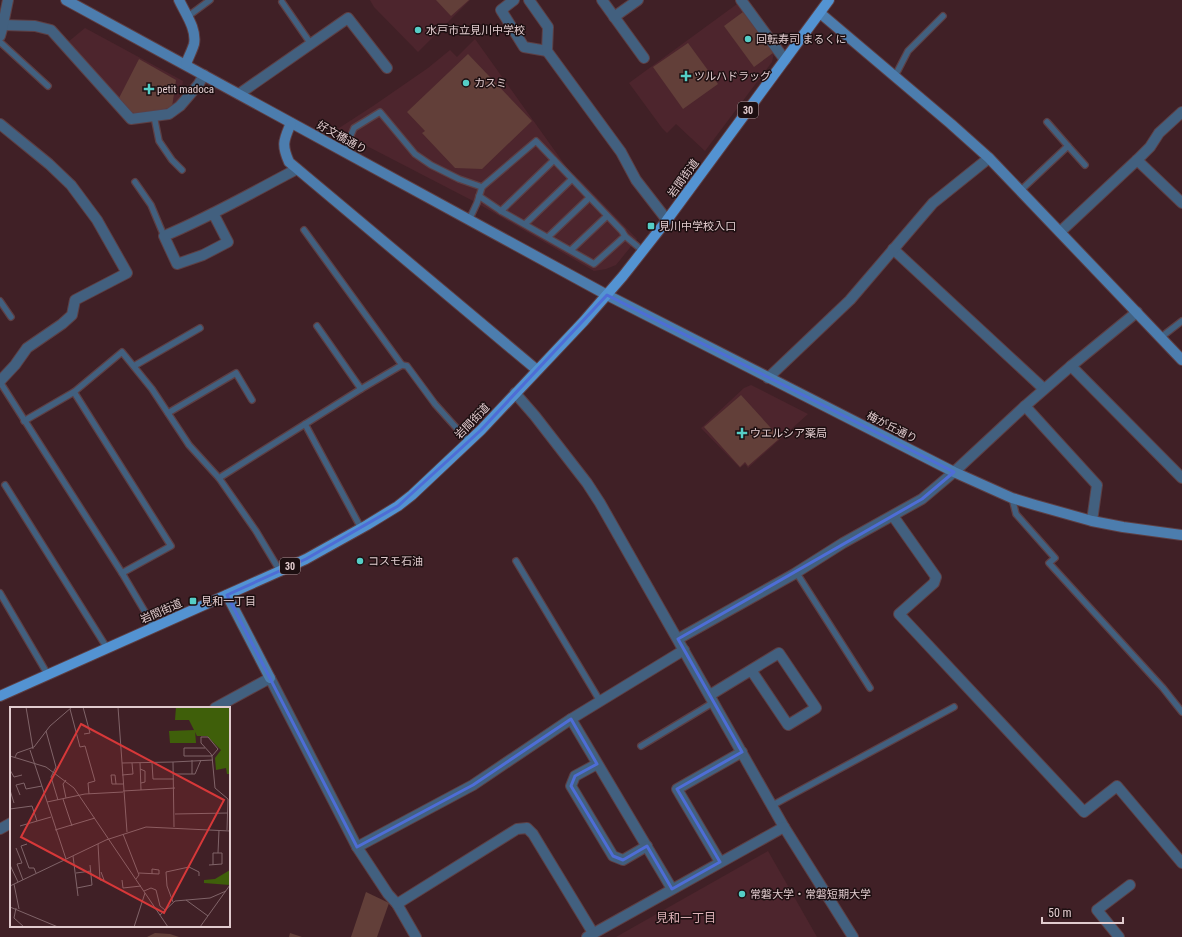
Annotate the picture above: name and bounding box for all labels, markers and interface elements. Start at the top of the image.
place label: 水戸市立見川中学校 [426,24,525,37]
marker: 水戸市立見川中学校 [413,25,423,35]
place label: 回転寿司 まるくに [756,33,847,46]
marker: 回転寿司 まるくに [743,34,753,44]
place label: ツルハドラッグ [694,70,771,83]
marker: ツルハドラッグ [681,71,691,81]
place label: カスミ [474,77,507,90]
marker: カスミ [461,78,471,88]
place label: petit madoca [157,83,214,96]
marker: petit madoca [144,84,154,94]
road number: 30 [738,102,758,118]
street label: 好文橋通り [315,118,369,156]
street label: 岩間街道 [665,157,702,200]
place label: 見川中学校入口 [659,220,736,233]
marker: 見川中学校入口 [646,221,656,231]
street label: 岩間街道 [452,401,492,442]
street label: 梅が丘通り [864,409,919,446]
place label: ウエルシア薬局 [750,427,827,440]
marker: ウエルシア薬局 [737,428,747,438]
place label: コスモ石油 [368,555,423,568]
marker: コスモ石油 [355,556,365,566]
road number: 30 [280,558,300,574]
place label: 見和一丁目 [201,595,256,608]
marker: 見和一丁目 [188,596,198,606]
street label: 岩間街道 [138,597,184,626]
inset map [10,707,230,927]
place label: 常磐大学・常磐短期大学 [750,888,871,901]
marker: 常磐大学・常磐短期大学 [737,889,747,899]
scale bar [1042,899,1123,925]
text: 50 m [1048,906,1072,920]
district label: 見和一丁目 [656,911,716,925]

